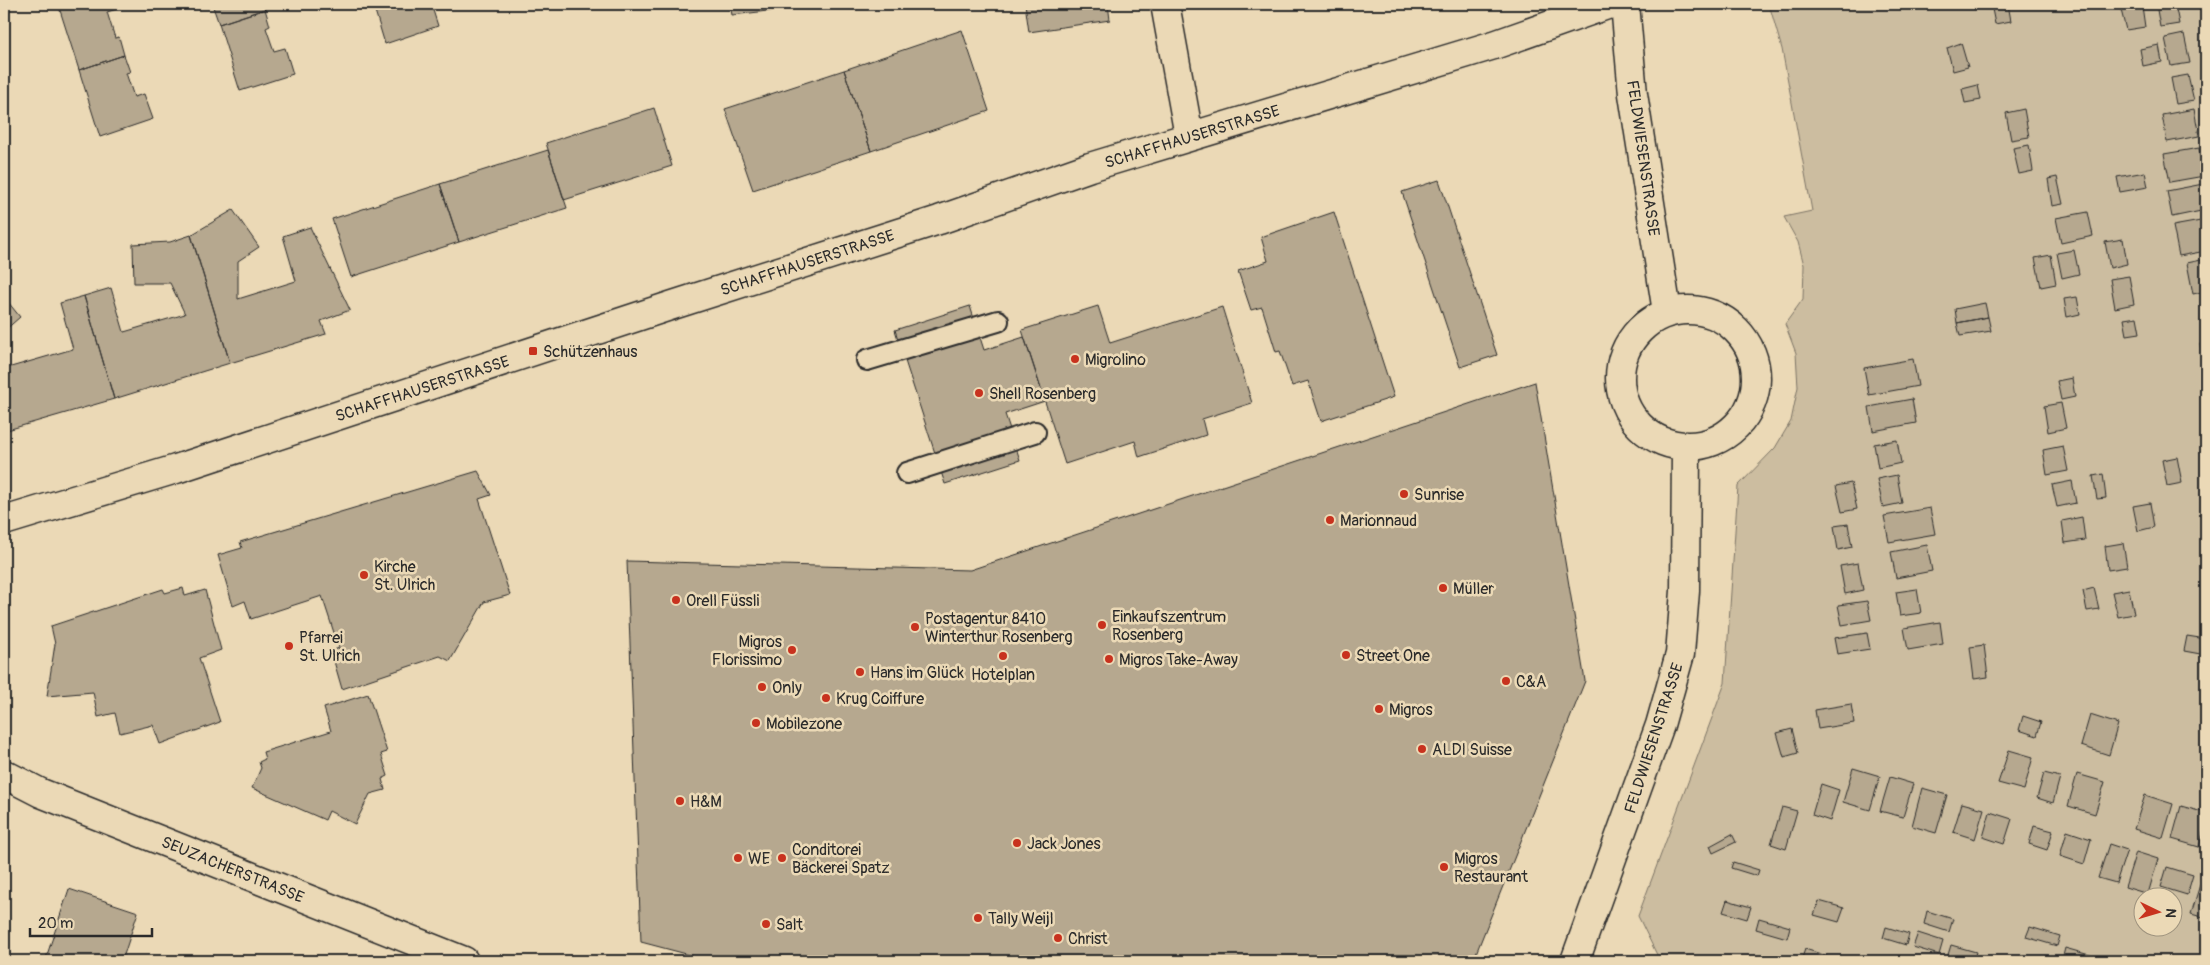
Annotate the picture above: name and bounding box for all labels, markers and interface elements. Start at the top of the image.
street label: FELDWIESENSTRASSE [1622,79,1664,237]
street label: SCHAFFHAUSERSTRASSE [1102,101,1282,173]
street label: SCHAFFHAUSERSTRASSE [718,225,897,301]
place label: Schützenhaus [543,342,637,362]
marker: Schützenhaus [527,345,539,357]
place label: Migrolino [1085,350,1146,370]
street label: SCHAFFHAUSERSTRASSE [333,351,512,427]
marker: Migrolino [1069,353,1081,365]
place label: Shell Rosenberg [989,384,1096,404]
marker: Shell Rosenberg [973,387,985,399]
place label: Sunrise [1414,485,1464,505]
marker: Sunrise [1398,488,1410,500]
place label: Marionnaud [1340,511,1417,531]
marker: Marionnaud [1324,514,1336,526]
place label: Kirche St. Ulrich [374,557,435,595]
marker: Kirche St. Ulrich [358,569,370,581]
place label: Müller [1453,579,1494,599]
marker: Müller [1437,582,1449,594]
place label: Orell Füssli [686,591,760,611]
marker: Orell Füssli [670,594,682,606]
place label: Einkaufszentrum Rosenberg [1112,607,1226,645]
place label: Postagentur 8410 Winterthur Rosenberg [925,609,1073,647]
marker: Einkaufszentrum Rosenberg [1096,619,1108,631]
marker: Postagentur 8410 Winterthur Rosenberg [909,621,921,633]
place label: Pfarrei St. Ulrich [299,628,360,666]
place label: Migros Florissimo [712,632,782,670]
marker: Pfarrei St. Ulrich [283,640,295,652]
marker: Migros Florissimo [786,644,798,656]
place label: Street One [1356,646,1430,666]
marker: Street One [1340,649,1352,661]
marker: Hotelplan [997,650,1009,662]
place label: Migros Take-Away [1119,650,1238,670]
marker: Migros Take-Away [1103,653,1115,665]
street label: FELDWIESENSTRASSE [1620,661,1688,816]
place label: Hans im Glück [870,663,964,683]
place label: Hotelplan [971,665,1035,685]
marker: Hans im Glück [854,666,866,678]
place label: C&A [1516,672,1546,692]
marker: C&A [1500,675,1512,687]
place label: Only [772,678,802,698]
marker: Only [756,681,768,693]
place label: Krug Coiffure [836,689,924,709]
marker: Krug Coiffure [820,692,832,704]
place label: Migros [1389,700,1433,720]
marker: Migros [1373,703,1385,715]
place label: Mobilezone [766,714,842,734]
marker: Mobilezone [750,717,762,729]
place label: ALDI Suisse [1432,740,1512,760]
marker: ALDI Suisse [1416,743,1428,755]
place label: H&M [690,792,722,812]
marker: H&M [674,795,686,807]
street label: SEUZACHERSTRASSE [158,832,307,908]
place label: Jack Jones [1027,834,1101,854]
marker: Jack Jones [1011,837,1023,849]
place label: Conditorei Bäckerei Spatz [792,840,890,878]
place label: WE [748,849,770,869]
place label: Migros Restaurant [1454,849,1528,887]
marker: WE [732,852,744,864]
marker: Conditorei Bäckerei Spatz [776,852,788,864]
marker: Migros Restaurant [1438,861,1450,873]
north arrow [2132,888,2182,938]
scale bar [30,905,152,937]
text: N [2162,908,2179,919]
place label: Tally Weijl [988,909,1054,929]
marker: Tally Weijl [972,912,984,924]
text: 20 m [38,914,73,933]
place label: Salt [776,915,804,935]
marker: Salt [760,918,772,930]
place label: Christ [1068,929,1108,949]
marker: Christ [1052,932,1064,944]

